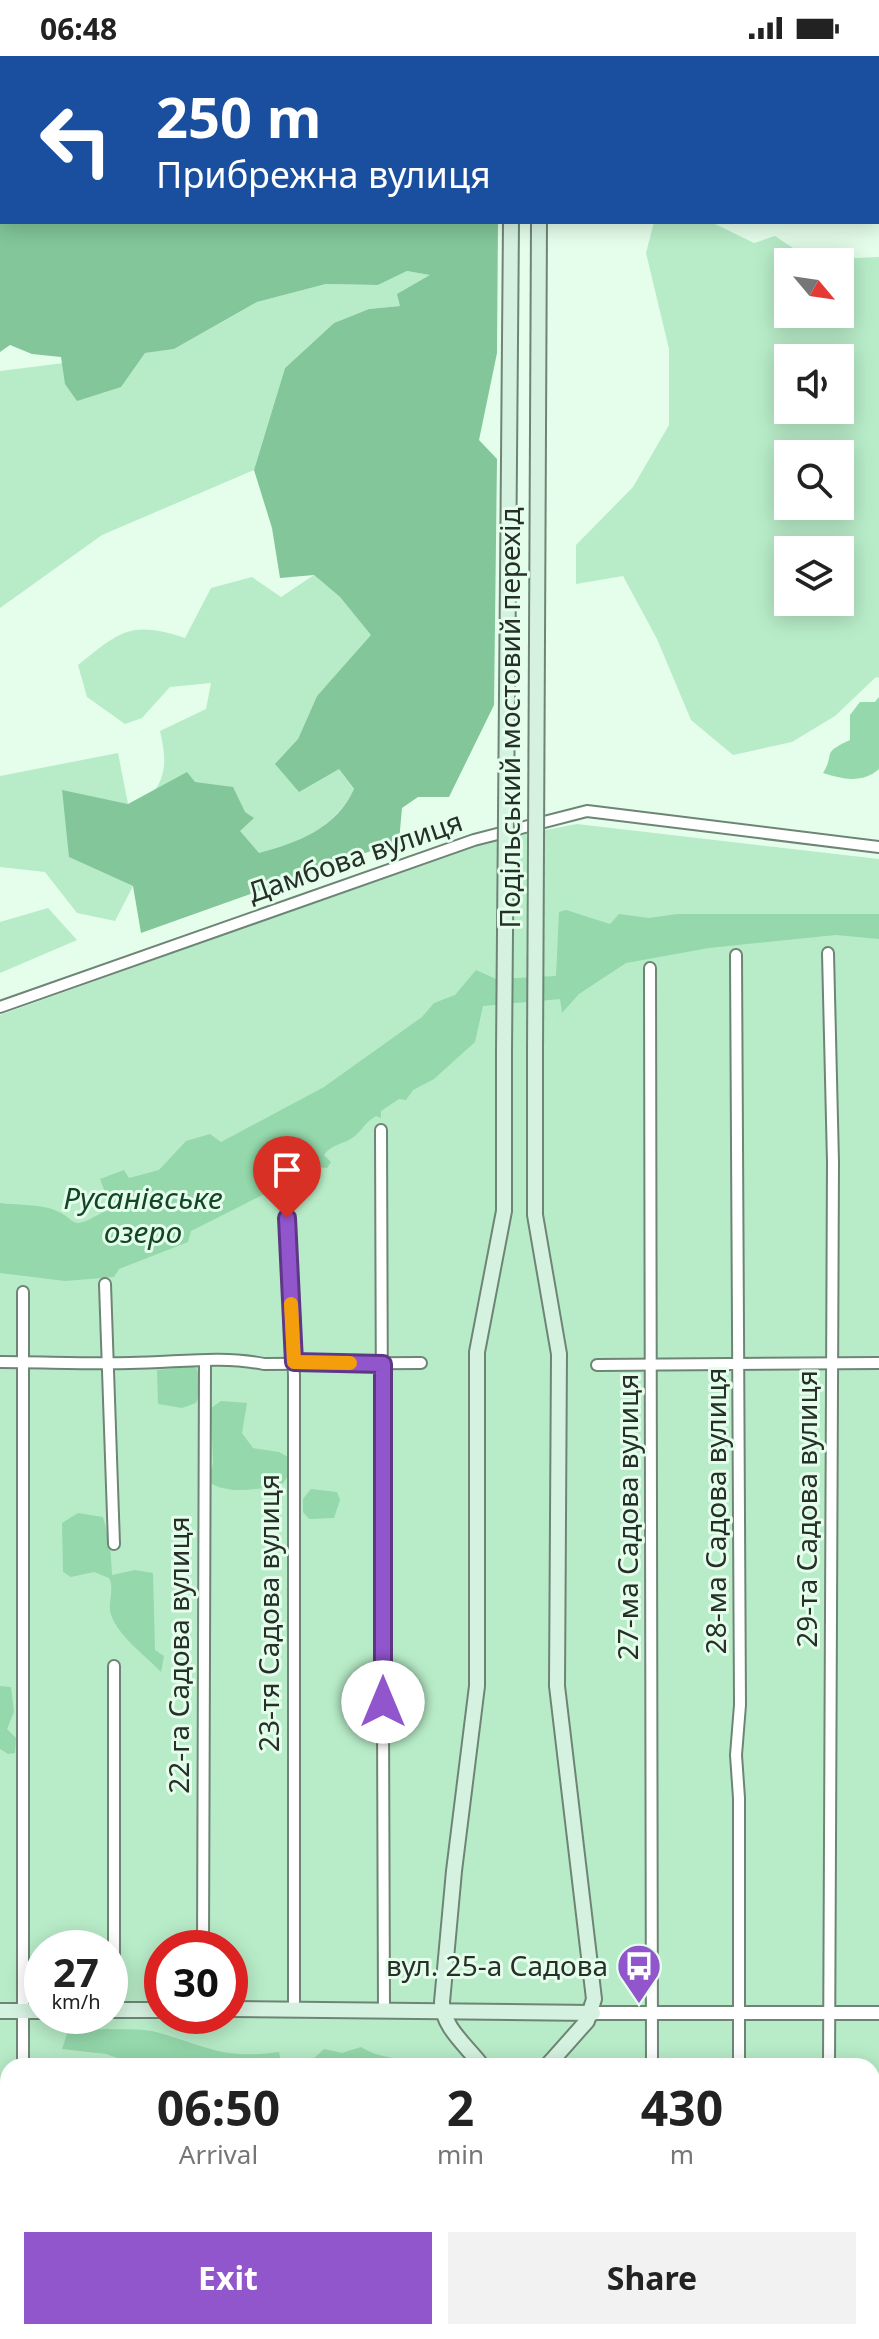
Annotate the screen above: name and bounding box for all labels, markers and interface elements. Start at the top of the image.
text: 06:48 [40,8,117,49]
text: 250 m [156,78,321,154]
icon: left [24,88,128,192]
text: Прибрежна вулиця [156,150,491,199]
north arrow [774,248,854,328]
map controls [774,248,854,616]
button: sound [774,344,854,424]
button: search [774,440,854,520]
street label: Подільський мостовий перехід [490,508,528,928]
button: layers [774,536,854,616]
street label: Дамбова вулиця [242,801,467,911]
pin [253,1136,321,1218]
icon: arrive [265,1148,309,1192]
water label: Русанівське озеро [63,1177,223,1252]
street label: 28-ма Садова вулиця [696,1368,734,1654]
street label: 29-та Садова вулиця [787,1370,825,1648]
street label: 27-ма Садова вулиця [608,1374,646,1660]
street label: 23-тя Садова вулиця [249,1474,287,1752]
street label: 22-га Садова вулиця [159,1516,197,1794]
position arrow [341,1660,425,1744]
speed limit sign: 30 [144,1930,248,2034]
bus stop icon: вул. 25-а Садова [615,1942,663,2005]
text: 27 [53,1944,99,1999]
place label: вул. 25-а Садова [386,1946,608,1984]
text: km/h [51,1988,101,2015]
text: 06:50 [157,2075,280,2140]
text: 2 [447,2075,474,2140]
text: 430 [641,2075,723,2140]
text: Arrival [179,2136,258,2172]
text: min [437,2136,484,2172]
text: m [670,2136,694,2172]
button: Exit [24,2232,432,2324]
button: Share [448,2232,856,2324]

